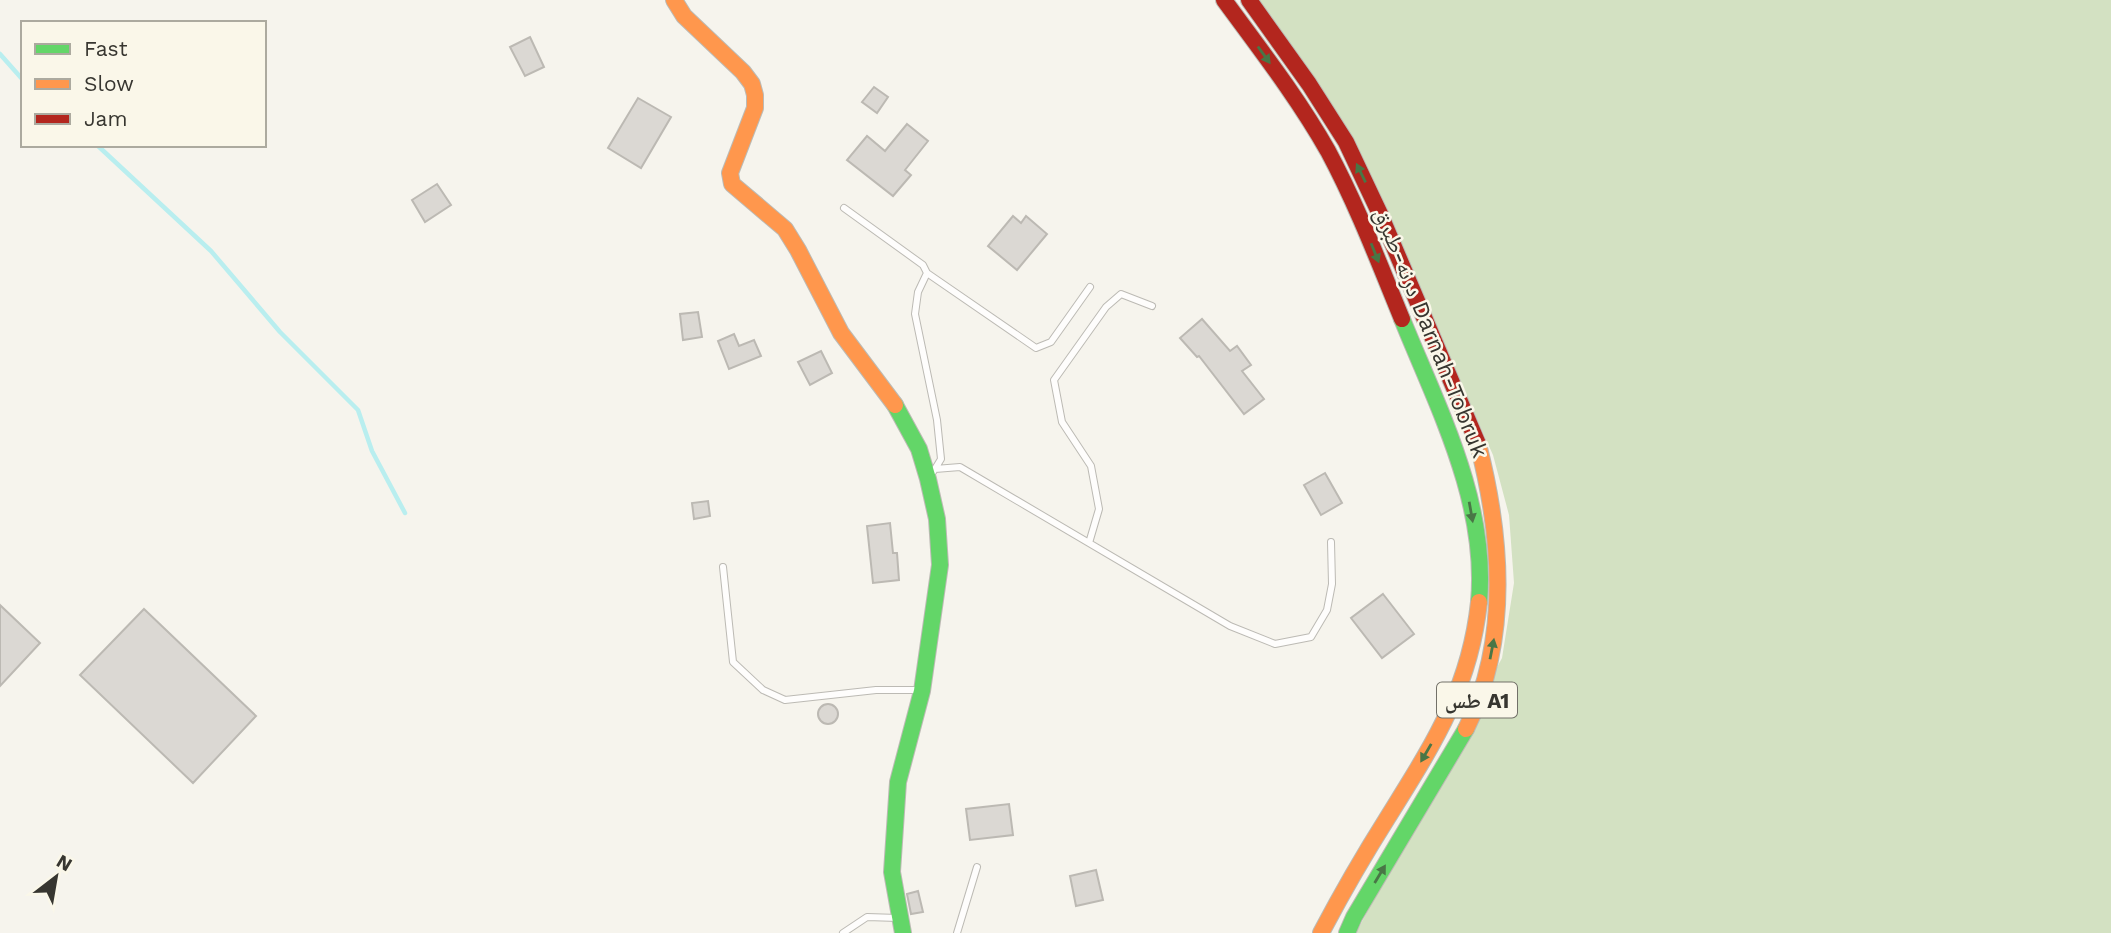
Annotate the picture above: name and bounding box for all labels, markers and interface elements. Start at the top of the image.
legend [21,21,266,147]
text: Fast [84,36,128,61]
one-way arrow [1257,46,1271,64]
text: Slow [84,71,134,96]
text: Jam [84,106,127,131]
one-way arrow [1355,163,1367,183]
street label: درنه-طبرق Darnah-Tobruk [1368,204,1494,462]
one-way arrow [1370,243,1381,264]
one-way arrow [1466,501,1477,523]
one-way arrow [1486,638,1497,660]
road number: طس A1 [1437,682,1517,718]
one-way arrow [1420,743,1432,763]
north arrow [21,842,91,912]
text: N [53,849,76,876]
one-way arrow [1374,864,1387,883]

